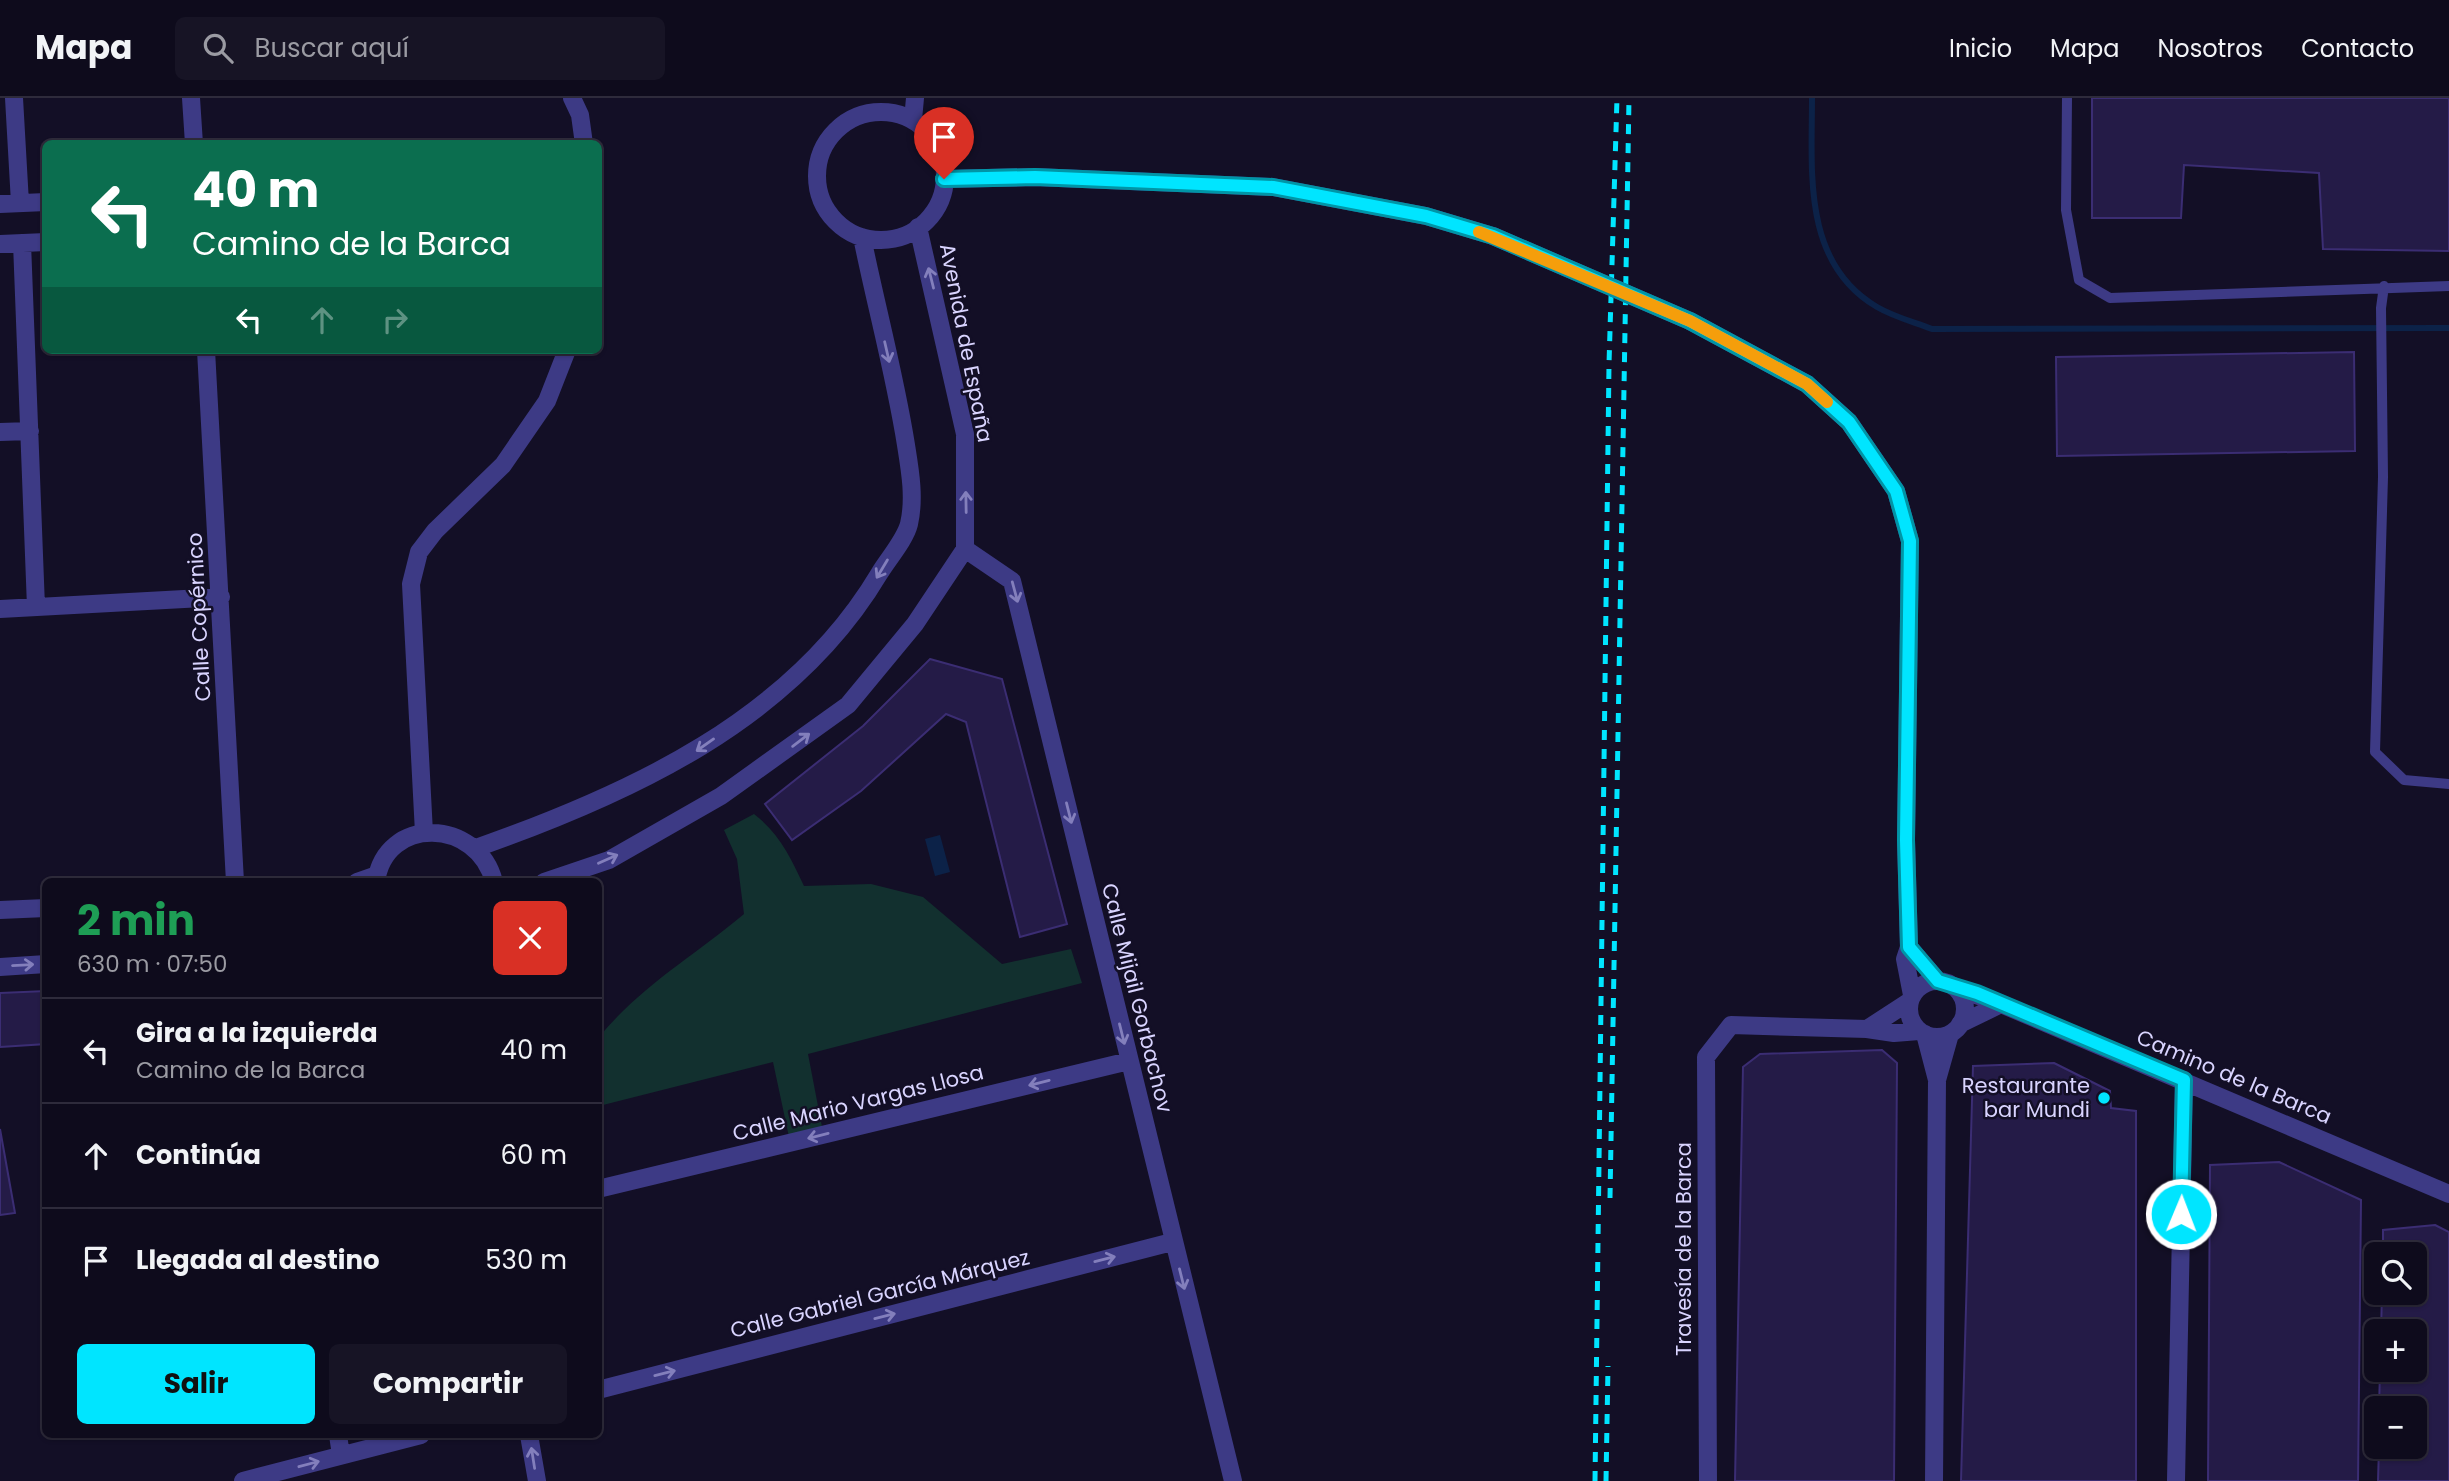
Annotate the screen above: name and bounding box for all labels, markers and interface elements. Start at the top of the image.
search box [175,17,665,80]
text: Mapa [35,24,133,71]
icon: search [199,29,237,67]
text: Buscar aquí [255,30,409,66]
text: Inicio [1949,32,2012,65]
text: Mapa [2050,32,2119,65]
text: Nosotros [2157,32,2263,65]
text: Contacto [2301,32,2414,65]
pin [914,107,974,179]
icon: arrive [925,118,963,156]
text: 40 m [192,156,319,224]
icon: left [77,168,168,259]
text: Camino de la Barca [192,221,511,266]
street label: Avenida de España [933,241,1000,445]
one-way arrow [924,267,937,290]
icon: left [230,301,268,339]
icon: ahead [303,301,341,339]
icon: right [376,301,414,339]
one-way arrow [881,340,894,363]
one-way arrow [960,490,973,513]
street label: Calle Copérnico [180,532,217,702]
one-way arrow [875,559,889,579]
one-way arrow [1009,581,1022,603]
one-way arrow [791,732,810,747]
one-way arrow [696,738,715,752]
one-way arrow [1062,801,1076,824]
one-way arrow [597,852,618,865]
street label: Calle Mijail Gorbachov [1095,880,1180,1116]
text: 2 min [77,891,195,950]
button: close [493,901,567,975]
text: 630 m · 07:50 [77,948,227,980]
one-way arrow [11,959,34,972]
text: Gira a la izquierda [136,1015,378,1051]
one-way arrow [1116,1022,1129,1045]
street label: Camino de la Barca [2132,1022,2336,1131]
icon: left [77,1032,115,1070]
text: 40 m [501,1032,567,1068]
text: Camino de la Barca [136,1054,365,1086]
street label: Calle Mario Vargas Llosa [729,1057,986,1148]
place label: Restaurante bar Mundi [1962,1071,2090,1124]
one-way arrow [1028,1077,1051,1090]
marker: Restaurante bar Mundi [2096,1090,2112,1106]
one-way arrow [807,1130,829,1143]
icon: ahead [77,1137,115,1175]
text: Continúa [136,1137,261,1173]
text: 60 m [500,1137,567,1173]
street label: Travesía de la Barca [1669,1142,1698,1356]
position arrow [2144,1177,2218,1251]
icon: arrive [77,1242,115,1280]
text: Llegada al destino [136,1242,380,1278]
text: 530 m [485,1242,567,1278]
street label: Calle Gabriel García Márquez [727,1242,1032,1345]
map controls [2364,1242,2427,1459]
button: search [2364,1242,2427,1305]
one-way arrow [1094,1252,1116,1265]
one-way arrow [1176,1267,1189,1290]
one-way arrow [873,1309,896,1322]
button: + [2364,1319,2427,1382]
button: Salir [77,1344,315,1424]
button: Compartir [329,1344,567,1424]
one-way arrow [653,1366,675,1379]
button: − [2364,1396,2427,1459]
one-way arrow [526,1447,539,1470]
one-way arrow [297,1457,320,1470]

